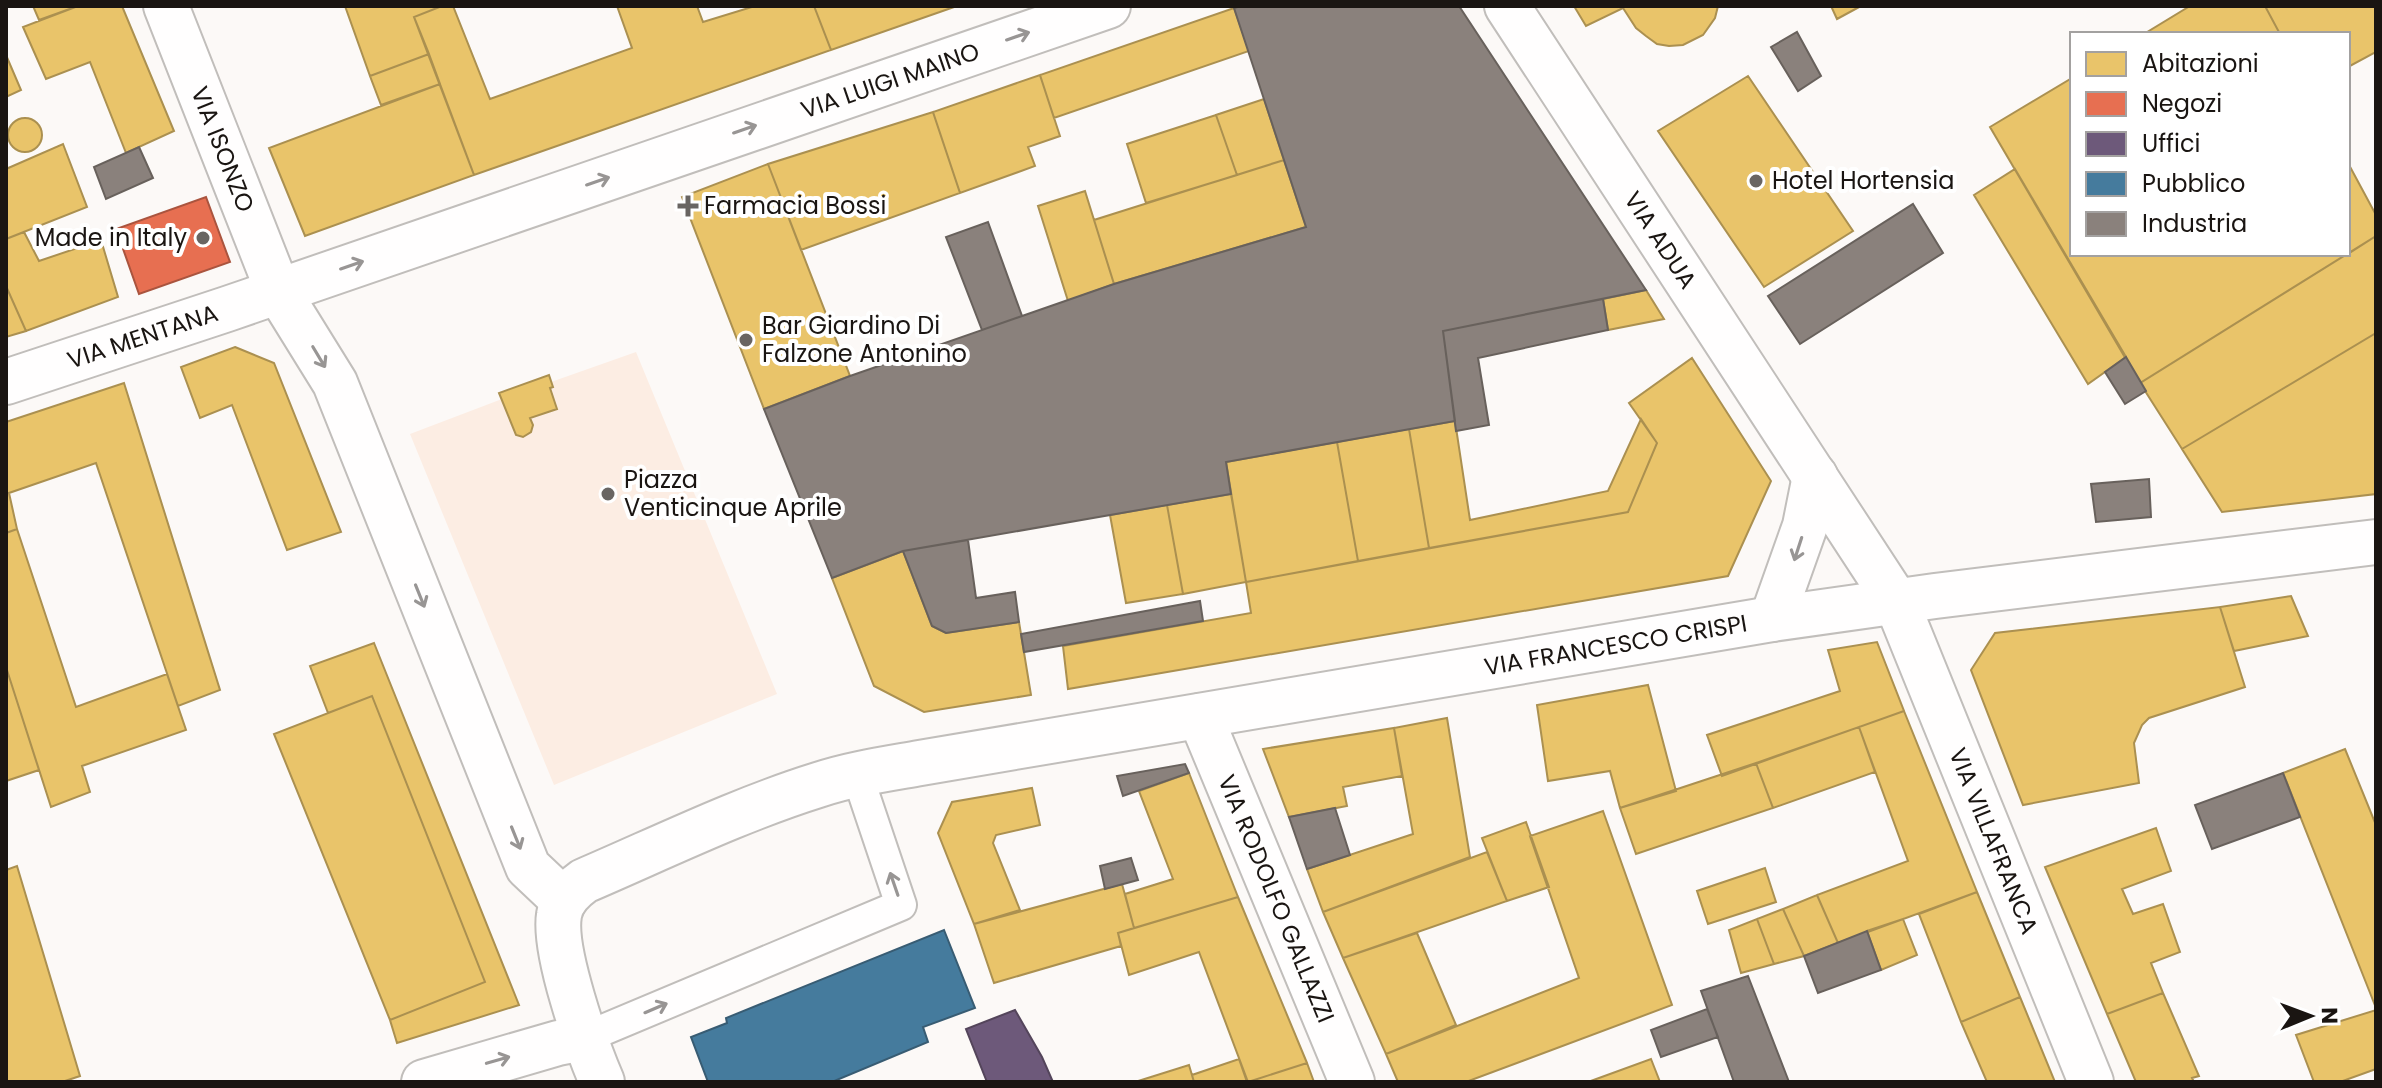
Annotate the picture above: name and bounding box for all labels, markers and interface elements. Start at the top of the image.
one-way arrow [1005,28,1030,43]
legend [2070,32,2350,256]
street label: VIA LUIGI MAINO [796,34,984,126]
text: Abitazioni [2142,47,2259,80]
street label: VIA ISONZO [183,82,262,217]
text: Negozi [2142,87,2222,120]
one-way arrow [733,120,758,135]
text: Uffici [2142,127,2200,160]
place label: Hotel Hortensia [1772,164,1954,197]
text: Pubblico [2142,167,2245,200]
one-way arrow [585,172,610,187]
marker: Hotel Hortensia [1747,172,1765,190]
street label: VIA ADUA [1617,185,1705,295]
place label: Farmacia Bossi [704,189,886,222]
marker: Farmacia Bossi [679,197,697,215]
text: Industria [2142,207,2247,240]
place label: Made in Italy [35,221,187,254]
marker: Made in Italy [194,229,212,247]
one-way arrow [339,257,364,272]
street label: VIA MENTANA [63,296,222,377]
place label: Bar Giardino Di Falzone Antonino [762,309,967,370]
marker: Bar Giardino Di Falzone Antonino [737,331,755,349]
one-way arrow [311,345,327,368]
place label: Piazza Venticinque Aprile [624,463,842,524]
marker: Piazza Venticinque Aprile [599,485,617,503]
one-way arrow [1790,535,1805,561]
one-way arrow [414,583,428,608]
street label: VIA FRANCESCO CRISPI [1482,606,1750,683]
street label: VIA VILLAFRANCA [1941,743,2046,939]
street label: VIA RODOLFO GALLAZZI [1210,770,1343,1028]
one-way arrow [510,825,524,850]
one-way arrow [886,872,901,897]
north arrow [2270,976,2350,1056]
one-way arrow [643,1000,668,1015]
text: N [2314,1007,2345,1024]
one-way arrow [485,1052,511,1067]

